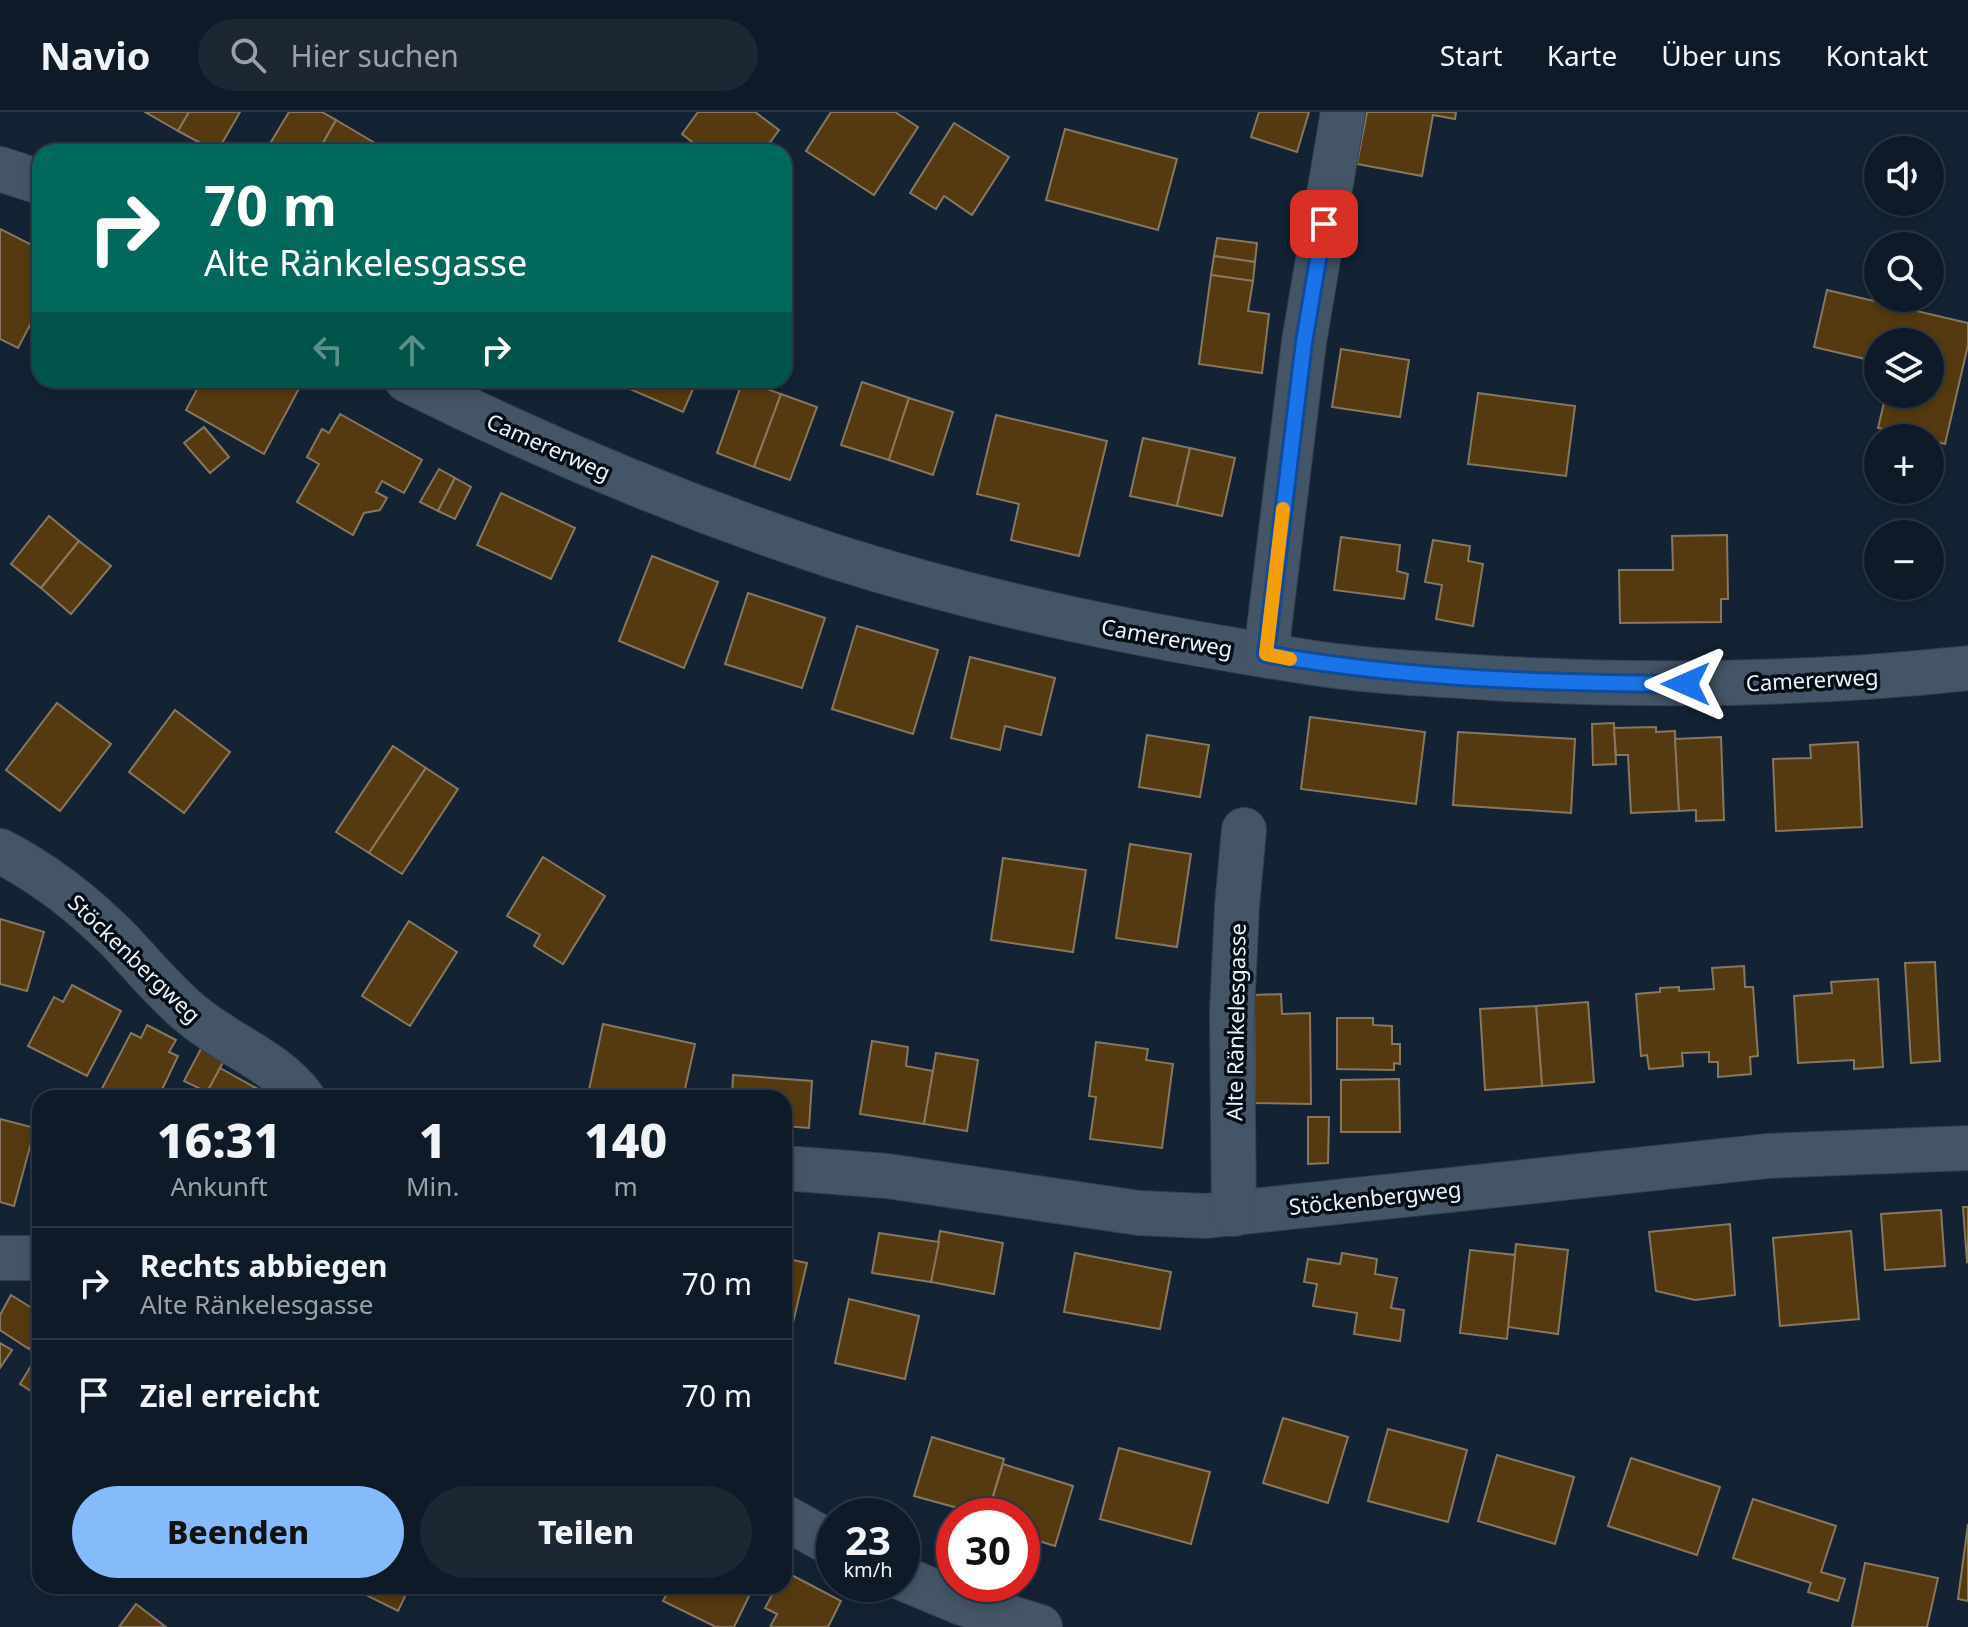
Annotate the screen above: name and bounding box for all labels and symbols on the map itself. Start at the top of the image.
pin [1290,190,1358,258]
street label: Camererweg [482,405,616,487]
street label: Camererweg [1099,611,1235,663]
position arrow [1644,642,1728,726]
street label: Camererweg [1745,661,1879,697]
street label: Stöckenbergweg [62,887,208,1029]
street label: Alte Ränkelesgasse [1218,923,1252,1121]
street label: Stöckenbergweg [1287,1173,1463,1221]
speed limit sign: 30 [936,1498,1040,1602]

